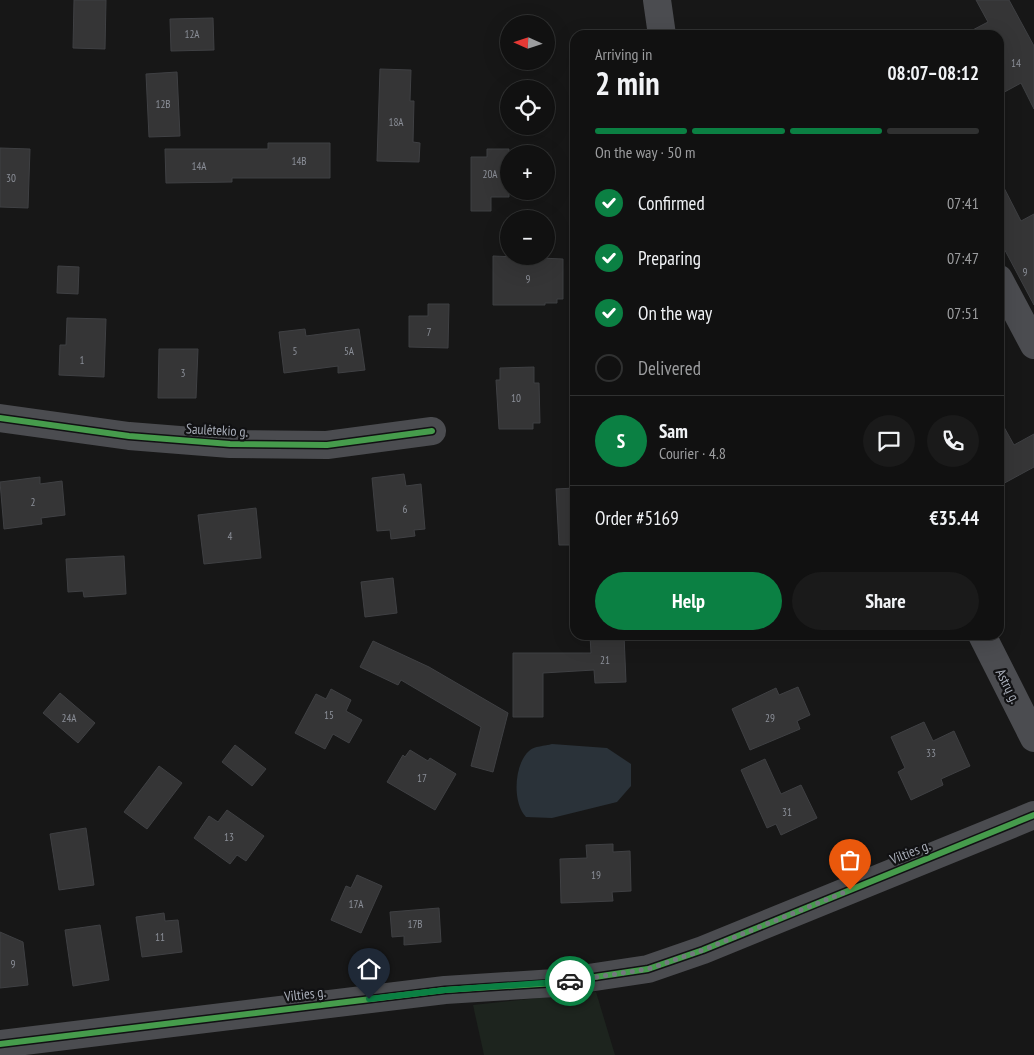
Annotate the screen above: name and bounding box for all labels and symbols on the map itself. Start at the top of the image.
north arrow [500,15,555,70]
house number: 12A [184,27,200,41]
house number: 14 [1011,56,1021,70]
house number: 12B [155,97,171,111]
house number: 18A [388,115,404,129]
house number: 14B [291,154,307,168]
house number: 14A [191,159,207,173]
house number: 20A [482,167,498,181]
house number: 30 [6,171,16,185]
house number: 9 [1023,265,1028,279]
house number: 9 [526,272,531,286]
house number: 7 [427,325,432,339]
house number: 5 [293,344,298,358]
house number: 5A [344,344,355,358]
house number: 1 [80,353,85,367]
house number: 3 [181,366,186,380]
house number: 10 [511,391,521,405]
street label: Saulėtekio g. [185,419,249,441]
house number: 2 [31,495,36,509]
house number: 6 [403,502,408,516]
house number: 4 [228,529,233,543]
house number: 21 [600,653,610,667]
street label: Astrų g. [992,666,1024,706]
house number: 15 [324,708,334,722]
house number: 24A [61,711,77,725]
house number: 29 [765,711,775,725]
house number: 33 [926,746,936,760]
house number: 17 [417,771,427,785]
house number: 31 [782,805,792,819]
house number: 13 [224,830,234,844]
street label: Vilties g. [886,836,933,869]
pin [829,839,871,890]
house number: 19 [591,868,601,882]
house number: 17A [349,897,364,911]
house number: 17B [407,917,423,931]
house number: 11 [155,930,165,944]
pin [348,948,390,999]
courier [545,956,595,1006]
house number: 9 [11,957,16,971]
street label: Vilties g. [282,983,327,1006]

